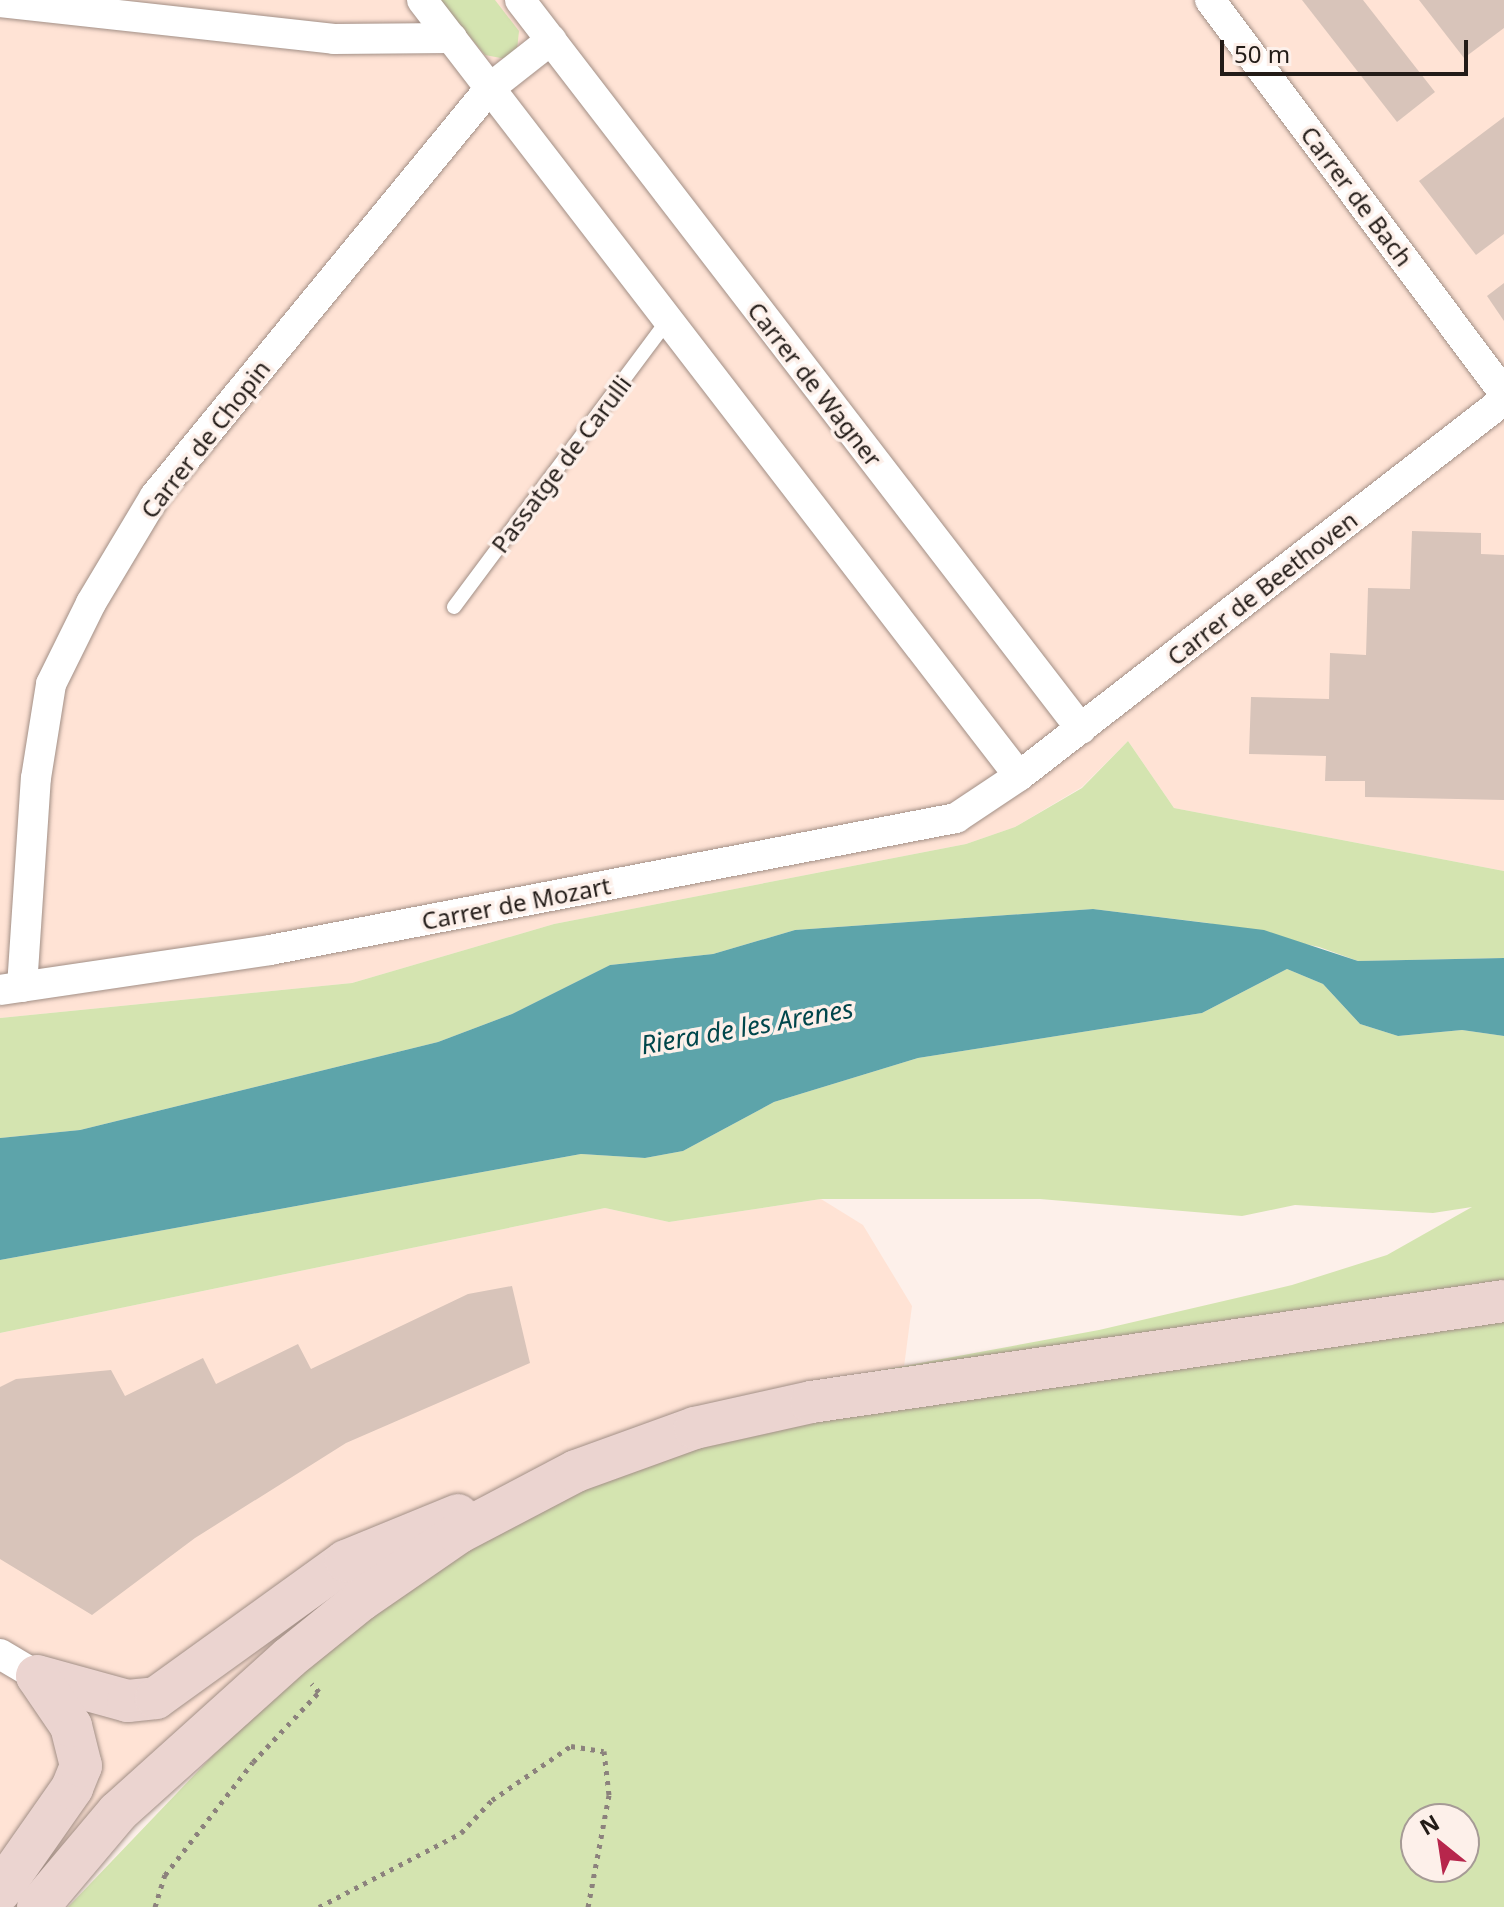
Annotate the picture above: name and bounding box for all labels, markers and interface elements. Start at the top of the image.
scale bar [1224,24,1472,74]
text: 50 m [1234,37,1290,70]
street label: Carrer de Bach [1295,120,1419,272]
street label: Carrer de Wagner [742,296,888,472]
street label: Carrer de Chopin [134,354,276,524]
street label: Passatge de Carulli [485,370,637,558]
street label: Carrer de Beethoven [1161,505,1363,671]
street label: Carrer de Mozart [419,871,613,935]
water label: Riera de les Arenes [638,993,856,1061]
north arrow [1400,1803,1480,1883]
text: N [1414,1806,1444,1841]

